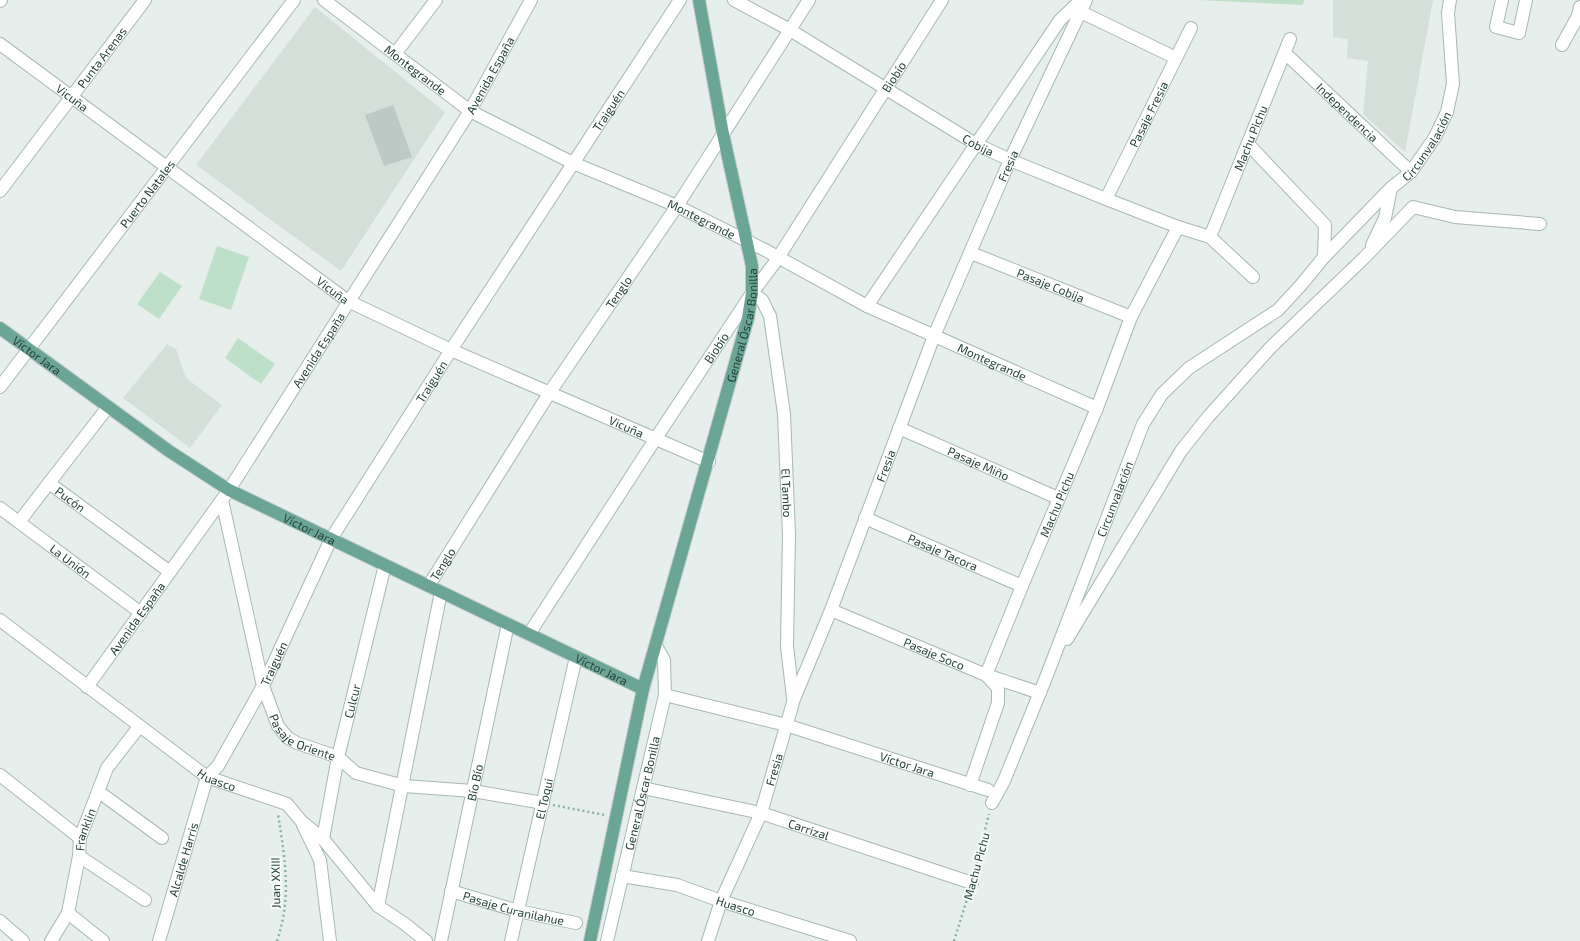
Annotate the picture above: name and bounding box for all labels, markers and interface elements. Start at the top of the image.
street label: Punta Arenas [74,24,129,90]
street label: Avenida España [463,34,517,116]
street label: Montegrande [382,42,449,98]
street label: Biobío [878,58,908,95]
street label: Pasaje Fresia [1126,79,1170,149]
street label: Independencia [1314,80,1381,144]
street label: Vicuña [54,81,91,114]
street label: Traiguén [589,86,627,133]
street label: Machu Pichu [1231,103,1270,173]
street label: Circunvalación [1399,109,1453,184]
street label: Cobija [960,131,996,158]
street label: Fresia [995,148,1021,184]
street label: Puerto Natales [117,157,177,230]
street label: Montegrande [666,196,738,241]
street label: Pasaje Cobija [1015,265,1087,305]
street label: General Óscar Bonilla [723,268,759,384]
street label: Vicuña [314,273,352,306]
street label: Tenglo [602,273,634,311]
street label: Avenida España [289,310,347,390]
street label: Biobío [701,329,731,366]
street label: Víctor Jara [10,333,64,377]
street label: Montegrande [956,340,1029,383]
street label: Traiguén [413,358,450,405]
street label: Vicuña [607,412,646,440]
street label: Pasaje Miño [946,443,1012,483]
street label: Fresia [873,448,898,484]
street label: Circunvalación [1094,459,1135,539]
street label: El Tambo [779,468,795,518]
street label: Machu Pichu [1037,470,1076,539]
street label: Pucón [53,483,88,514]
street label: Víctor Jara [281,510,338,547]
street label: Pasaje Tacora [906,531,980,573]
street label: La Unión [47,541,94,580]
street label: Tenglo [427,545,458,583]
street label: Avenida España [106,579,168,657]
street label: Pasaje Soco [902,634,967,672]
street label: Traiguén [257,639,290,688]
street label: Víctor Jara [573,651,630,688]
street label: Culcur [341,682,363,720]
street label: Pasaje Oriente [267,712,337,763]
street label: General Óscar Bonilla [622,735,662,851]
street label: Víctor Jara [878,749,936,779]
street label: Fresia [762,752,785,787]
street label: Bío Bío [464,763,485,802]
street label: Huasco [195,765,238,793]
street label: El Toqui [532,777,555,820]
street label: Franklin [72,806,98,851]
street label: Carrizal [787,816,832,842]
street label: Alcalde Harris [165,821,200,898]
street label: Machu Pichu [960,831,992,901]
street label: Juan XXIII [268,857,282,909]
street label: Pasaje Curanilahue [461,888,566,927]
street label: Huasco [714,893,757,918]

